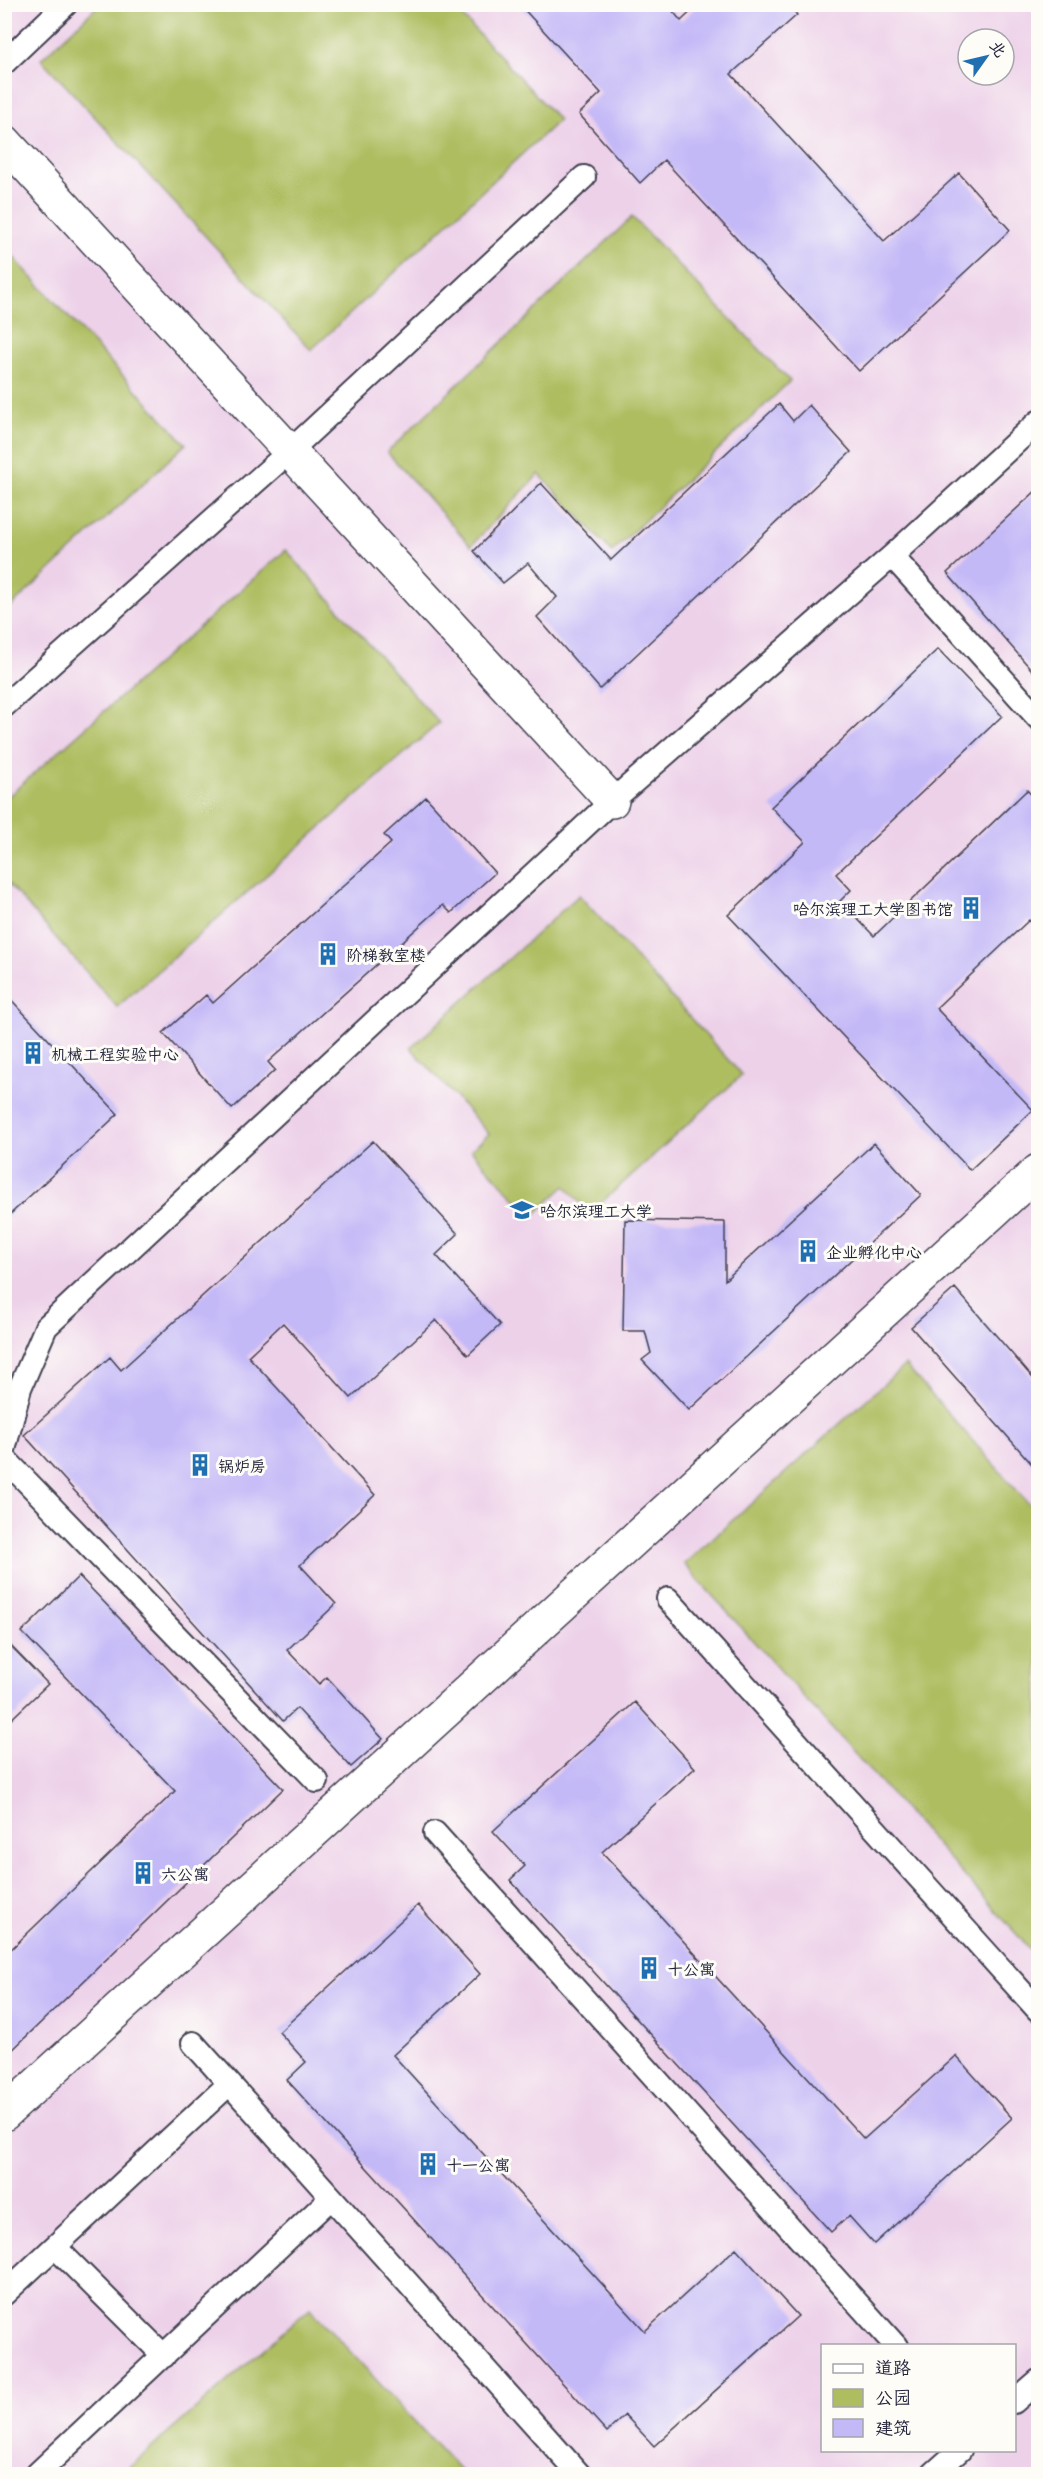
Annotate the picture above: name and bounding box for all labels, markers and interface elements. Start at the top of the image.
north arrow [956,27,1016,87]
text: 北 [986,36,1012,61]
building icon: 哈尔滨理工大学图书馆 [958,895,984,921]
place label: 哈尔滨理工大学图书馆 [793,898,953,919]
building icon: 阶梯教室楼 [315,941,341,967]
place label: 阶梯教室楼 [346,944,426,965]
building icon: 机械工程实验中心 [20,1040,46,1066]
place label: 机械工程实验中心 [51,1043,179,1064]
school or university icon: 哈尔滨理工大学 [509,1197,535,1223]
place label: 哈尔滨理工大学 [540,1200,652,1221]
building icon: 企业孵化中心 [795,1238,821,1264]
place label: 企业孵化中心 [826,1241,922,1262]
building icon: 锅炉房 [187,1452,213,1478]
place label: 锅炉房 [218,1455,266,1476]
building icon: 六公寓 [130,1860,156,1886]
place label: 六公寓 [161,1863,209,1884]
building icon: 十公寓 [636,1955,662,1981]
place label: 十公寓 [667,1958,715,1979]
building icon: 十一公寓 [415,2151,441,2177]
place label: 十一公寓 [446,2154,510,2175]
legend [821,2344,1016,2452]
text: 道路 [875,2355,911,2379]
text: 公园 [875,2385,911,2409]
text: 建筑 [875,2415,911,2439]

